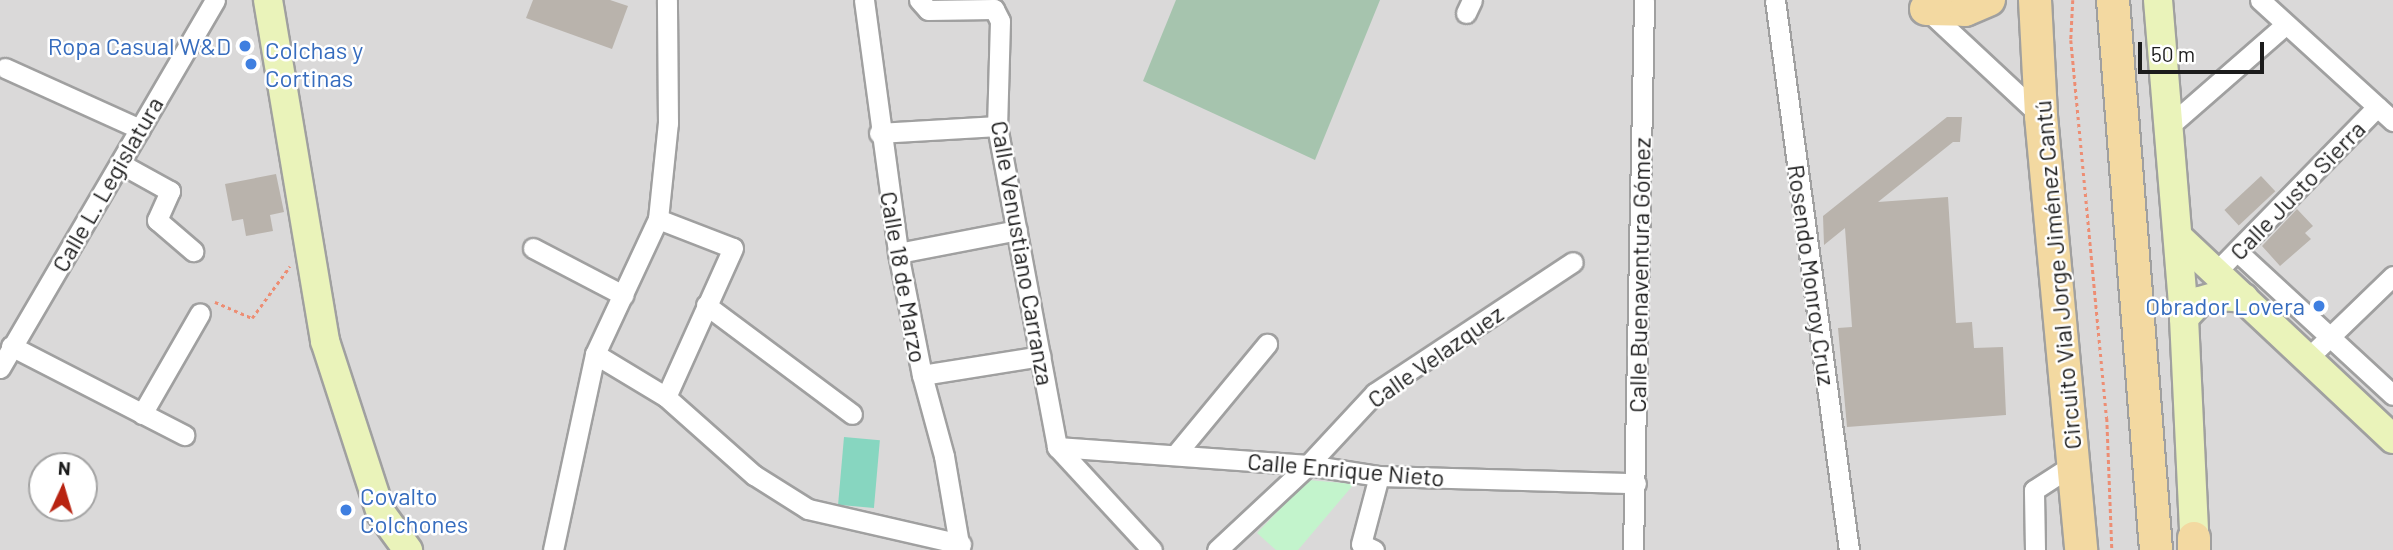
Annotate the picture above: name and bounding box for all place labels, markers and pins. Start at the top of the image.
place label: Ropa Casual W&D [48,32,231,60]
place label: Colchas y Cortinas [265,36,363,92]
marker: Ropa Casual W&D [237,38,253,54]
marker: Colchas y Cortinas [243,56,259,72]
place label: Obrador Lovera [2145,292,2305,320]
marker: Obrador Lovera [2311,298,2327,314]
place label: Covalto Colchones [360,482,468,538]
marker: Covalto Colchones [338,502,354,518]

